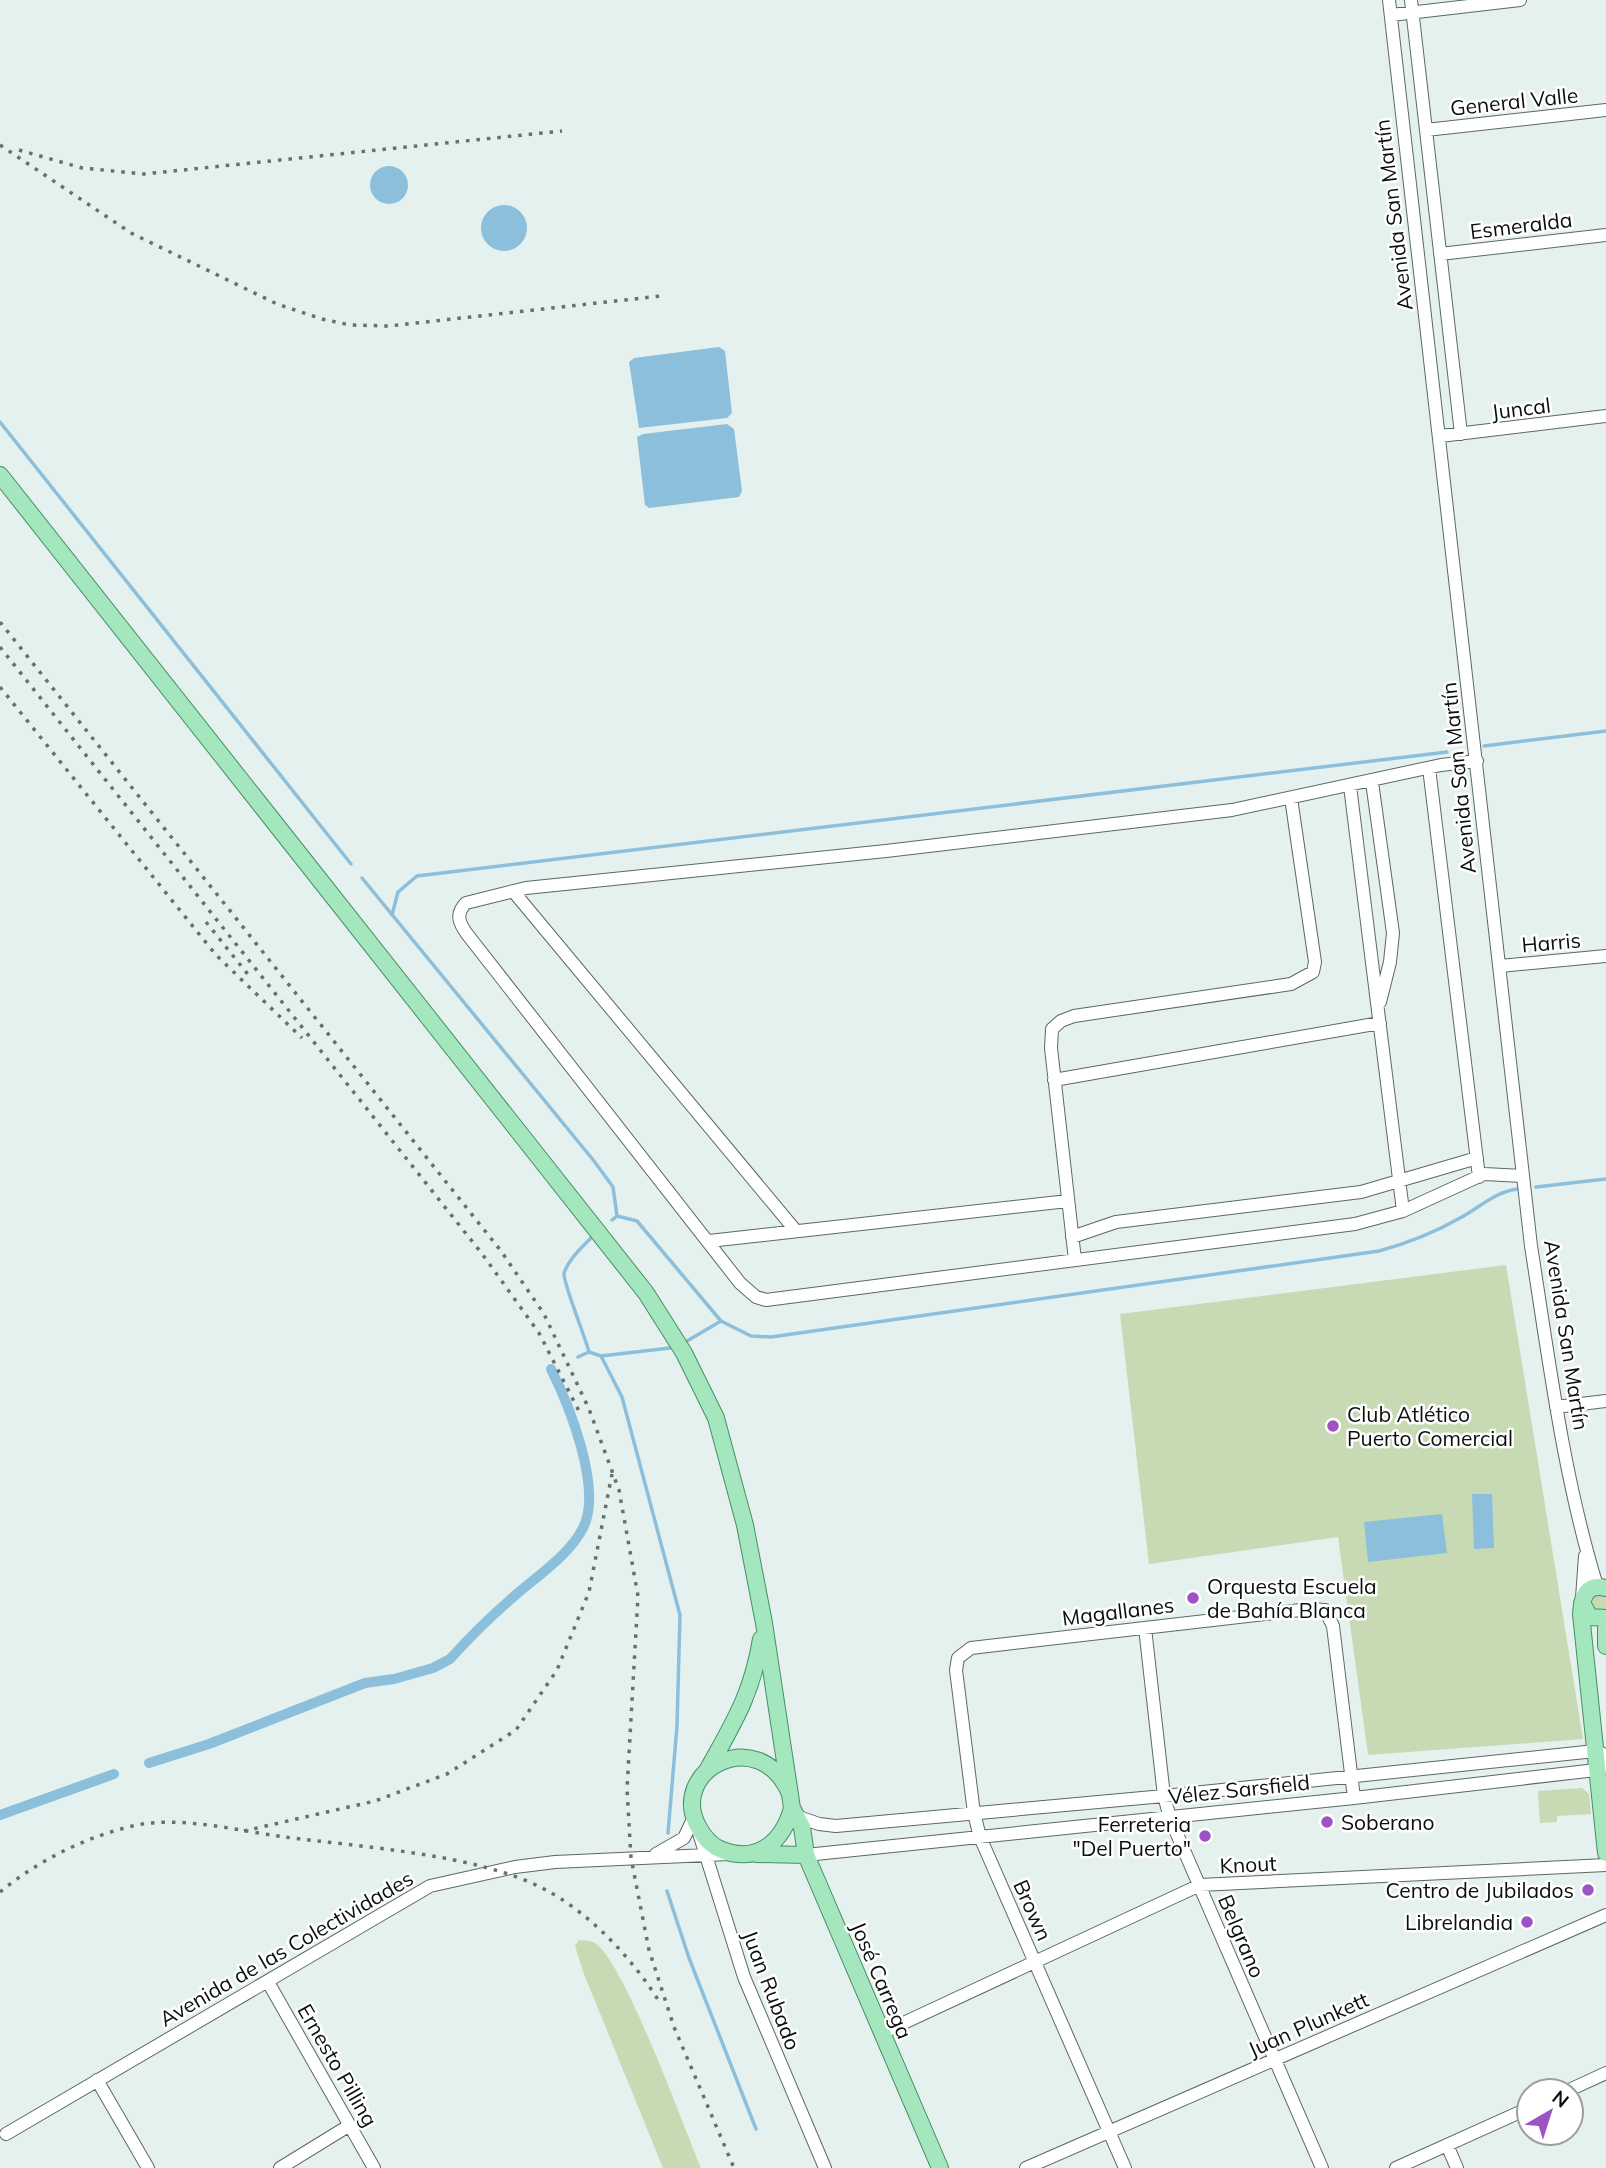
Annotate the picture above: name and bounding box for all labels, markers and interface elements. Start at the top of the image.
street label: General Valle [1449,81,1579,121]
street label: Avenida San Martín [1368,118,1418,312]
street label: Esmeralda [1468,206,1574,244]
street label: Juncal [1490,391,1552,425]
street label: Avenida San Martín [1435,681,1481,875]
street label: Harris [1520,926,1582,958]
street label: Avenida San Martín [1539,1238,1595,1432]
place label: Club Atlético Puerto Comercial [1347,1401,1513,1451]
marker: Club Atlético Puerto Comercial [1325,1418,1341,1434]
place label: Orquesta Escuela de Bahía Blanca [1207,1573,1377,1623]
marker: Orquesta Escuela de Bahía Blanca [1185,1590,1201,1606]
street label: Magallanes [1061,1591,1175,1631]
street label: Vélez Sarsfield [1167,1769,1311,1809]
place label: Soberano [1341,1809,1435,1835]
place label: Ferreteria "Del Puerto" [1072,1811,1191,1861]
marker: Soberano [1319,1814,1335,1830]
marker: Ferreteria "Del Puerto" [1197,1828,1213,1844]
street label: Knout [1219,1850,1277,1878]
street label: Avenida de las Colectividades [154,1865,418,2031]
street label: Brown [1008,1875,1058,1945]
place label: Centro de Jubilados [1386,1877,1574,1903]
marker: Centro de Jubilados [1580,1882,1596,1898]
street label: Belgrano [1213,1891,1271,1981]
place label: Librelandia [1405,1909,1513,1935]
marker: Librelandia [1519,1914,1535,1930]
street label: José Carrega [846,1918,918,2042]
street label: Juan Rubado [737,1927,807,2053]
street label: Juan Plunkett [1244,1986,1372,2062]
street label: Ernesto Pilling [292,1999,384,2131]
north arrow [1515,2077,1585,2147]
text: N [1548,2085,1574,2113]

